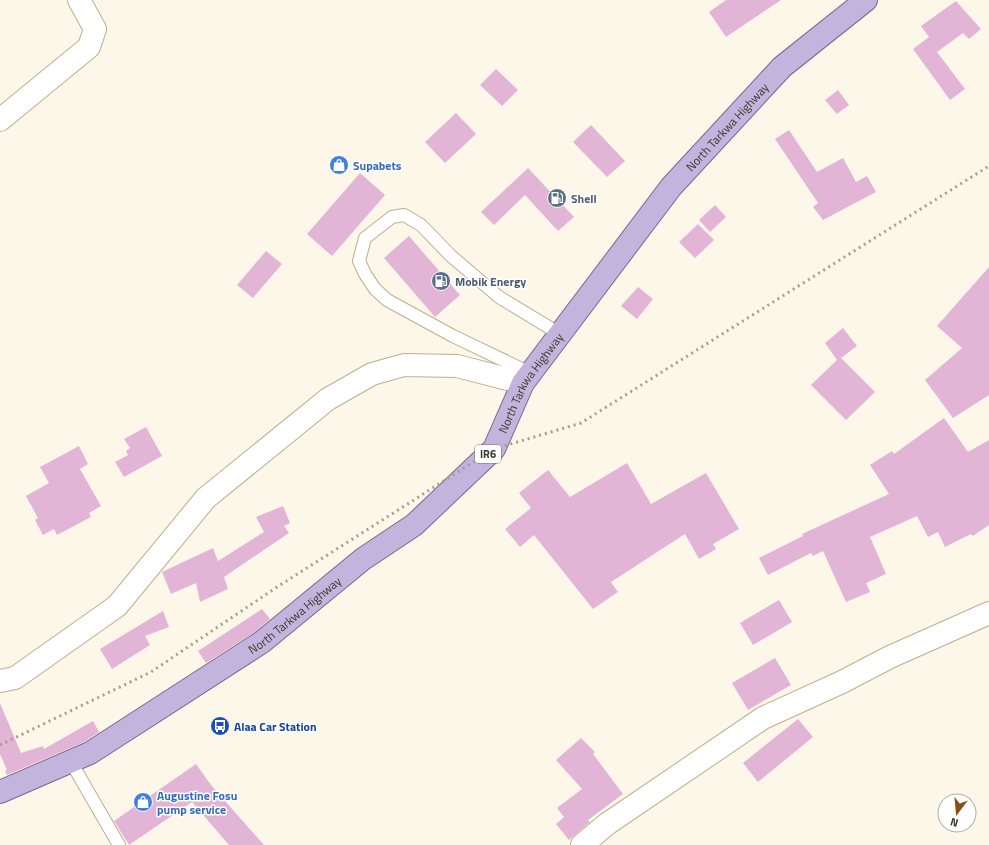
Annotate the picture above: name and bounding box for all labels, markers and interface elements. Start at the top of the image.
street label: North Tarkwa Highway [681,78,773,175]
shop icon: Supabets [328,154,350,176]
place label: Supabets [353,156,402,175]
fuel station icon: Shell [546,187,568,209]
place label: Shell [571,189,597,208]
fuel station icon: Mobik Energy [430,270,452,292]
place label: Mobik Energy [455,272,526,291]
street label: North Tarkwa Highway [493,328,568,436]
road number: IR6 [475,445,501,463]
street label: North Tarkwa Highway [244,571,345,658]
bus stop icon: Alaa Car Station [209,715,231,737]
place label: Alaa Car Station [234,717,317,736]
place label: Augustine Fosu pump service [157,786,237,819]
shop icon: Augustine Fosu pump service [132,791,154,813]
north arrow [937,793,977,833]
text: N [948,814,960,831]

